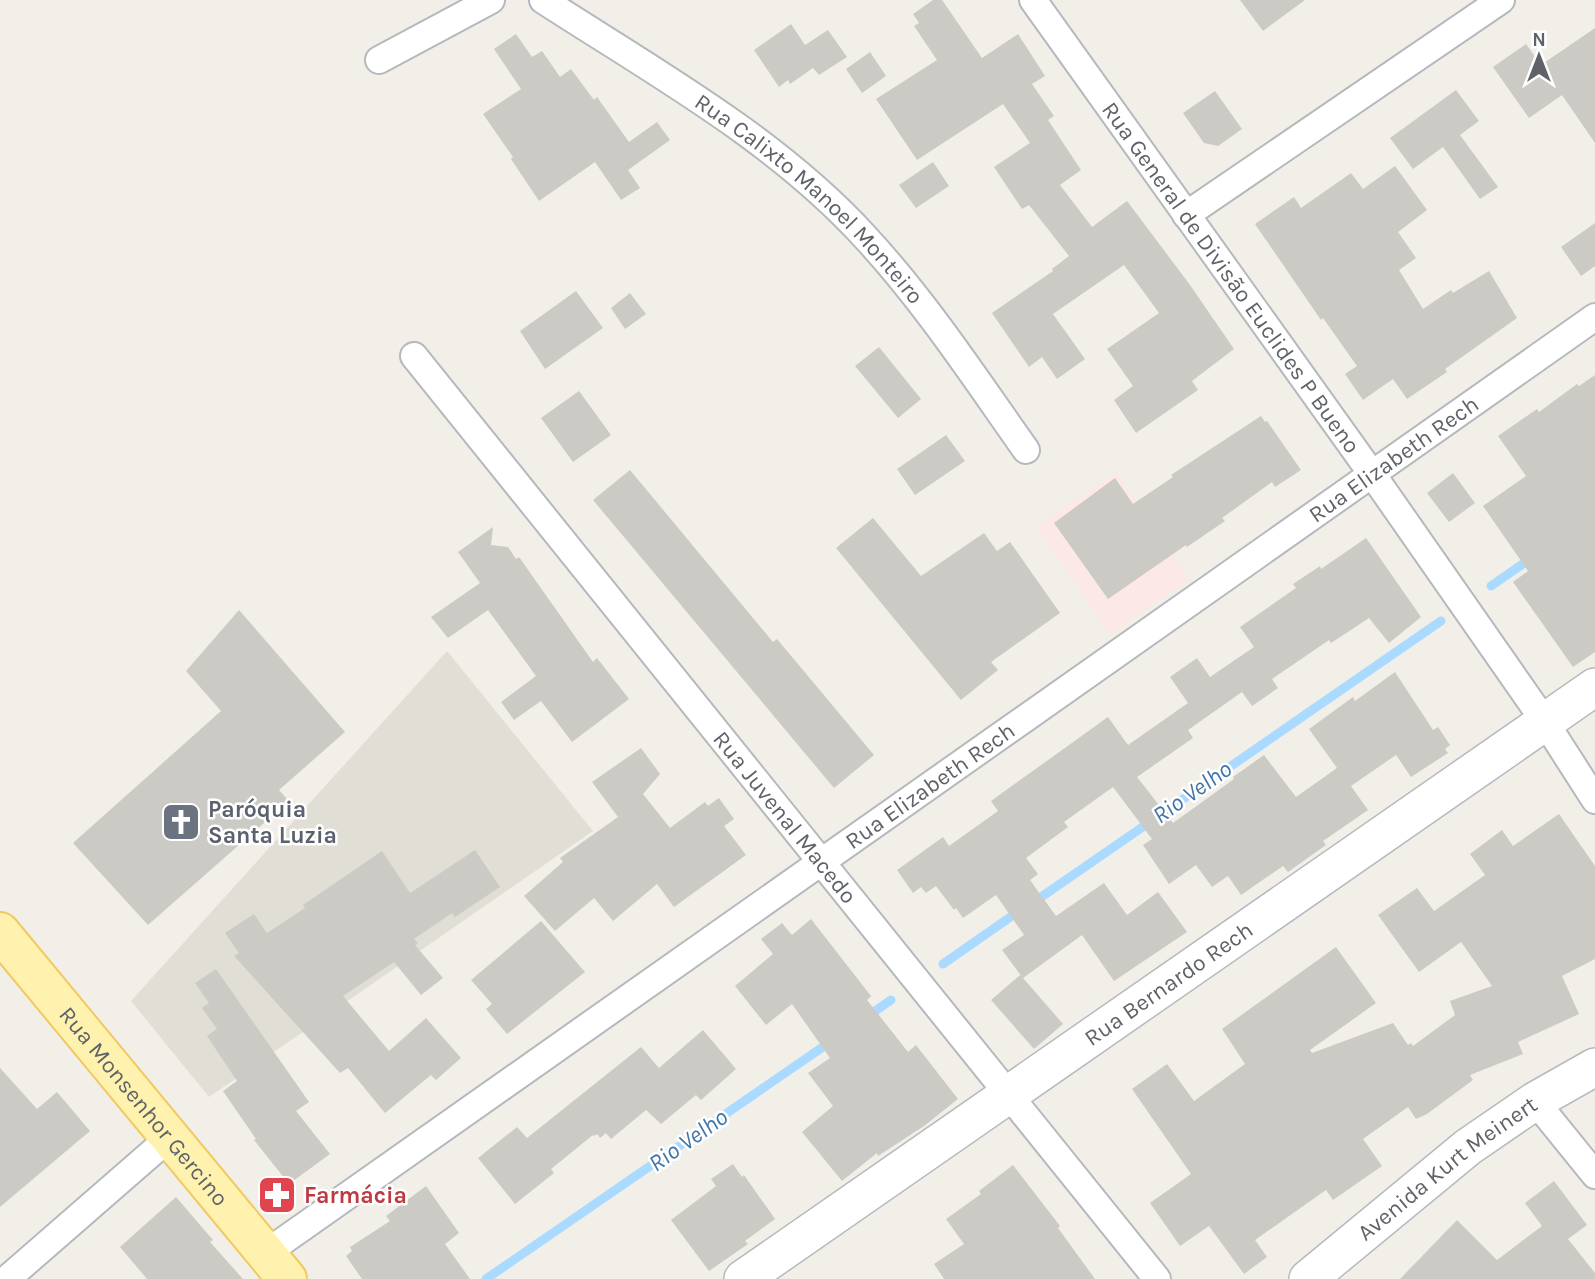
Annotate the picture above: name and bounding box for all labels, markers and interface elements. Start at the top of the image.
north arrow [1504,21,1574,91]
text: N [1532,29,1546,51]
street label: Rua Calixto Manoel Monteiro [690,88,930,309]
street label: Rua General de Divisão Euclides P Bueno [1097,96,1366,458]
street label: Rua Elizabeth Rech [1303,390,1483,528]
street label: Rua Elizabeth Rech [840,716,1020,854]
street label: Rua Juvenal Macedo [708,726,863,909]
water label: Rio Velho [1147,755,1237,829]
place label: Paróquia Santa Luzia [208,796,337,849]
church icon: Paróquia Santa Luzia [160,801,202,843]
street label: Rua Bernardo Rech [1079,916,1258,1051]
street label: Rua Monsenhor Gercino [54,1001,234,1211]
street label: Avenida Kurt Meinert [1352,1090,1542,1246]
water label: Rio Velho [643,1103,733,1177]
pharmacy icon: Farmácia [256,1174,298,1216]
place label: Farmácia [304,1182,407,1209]

